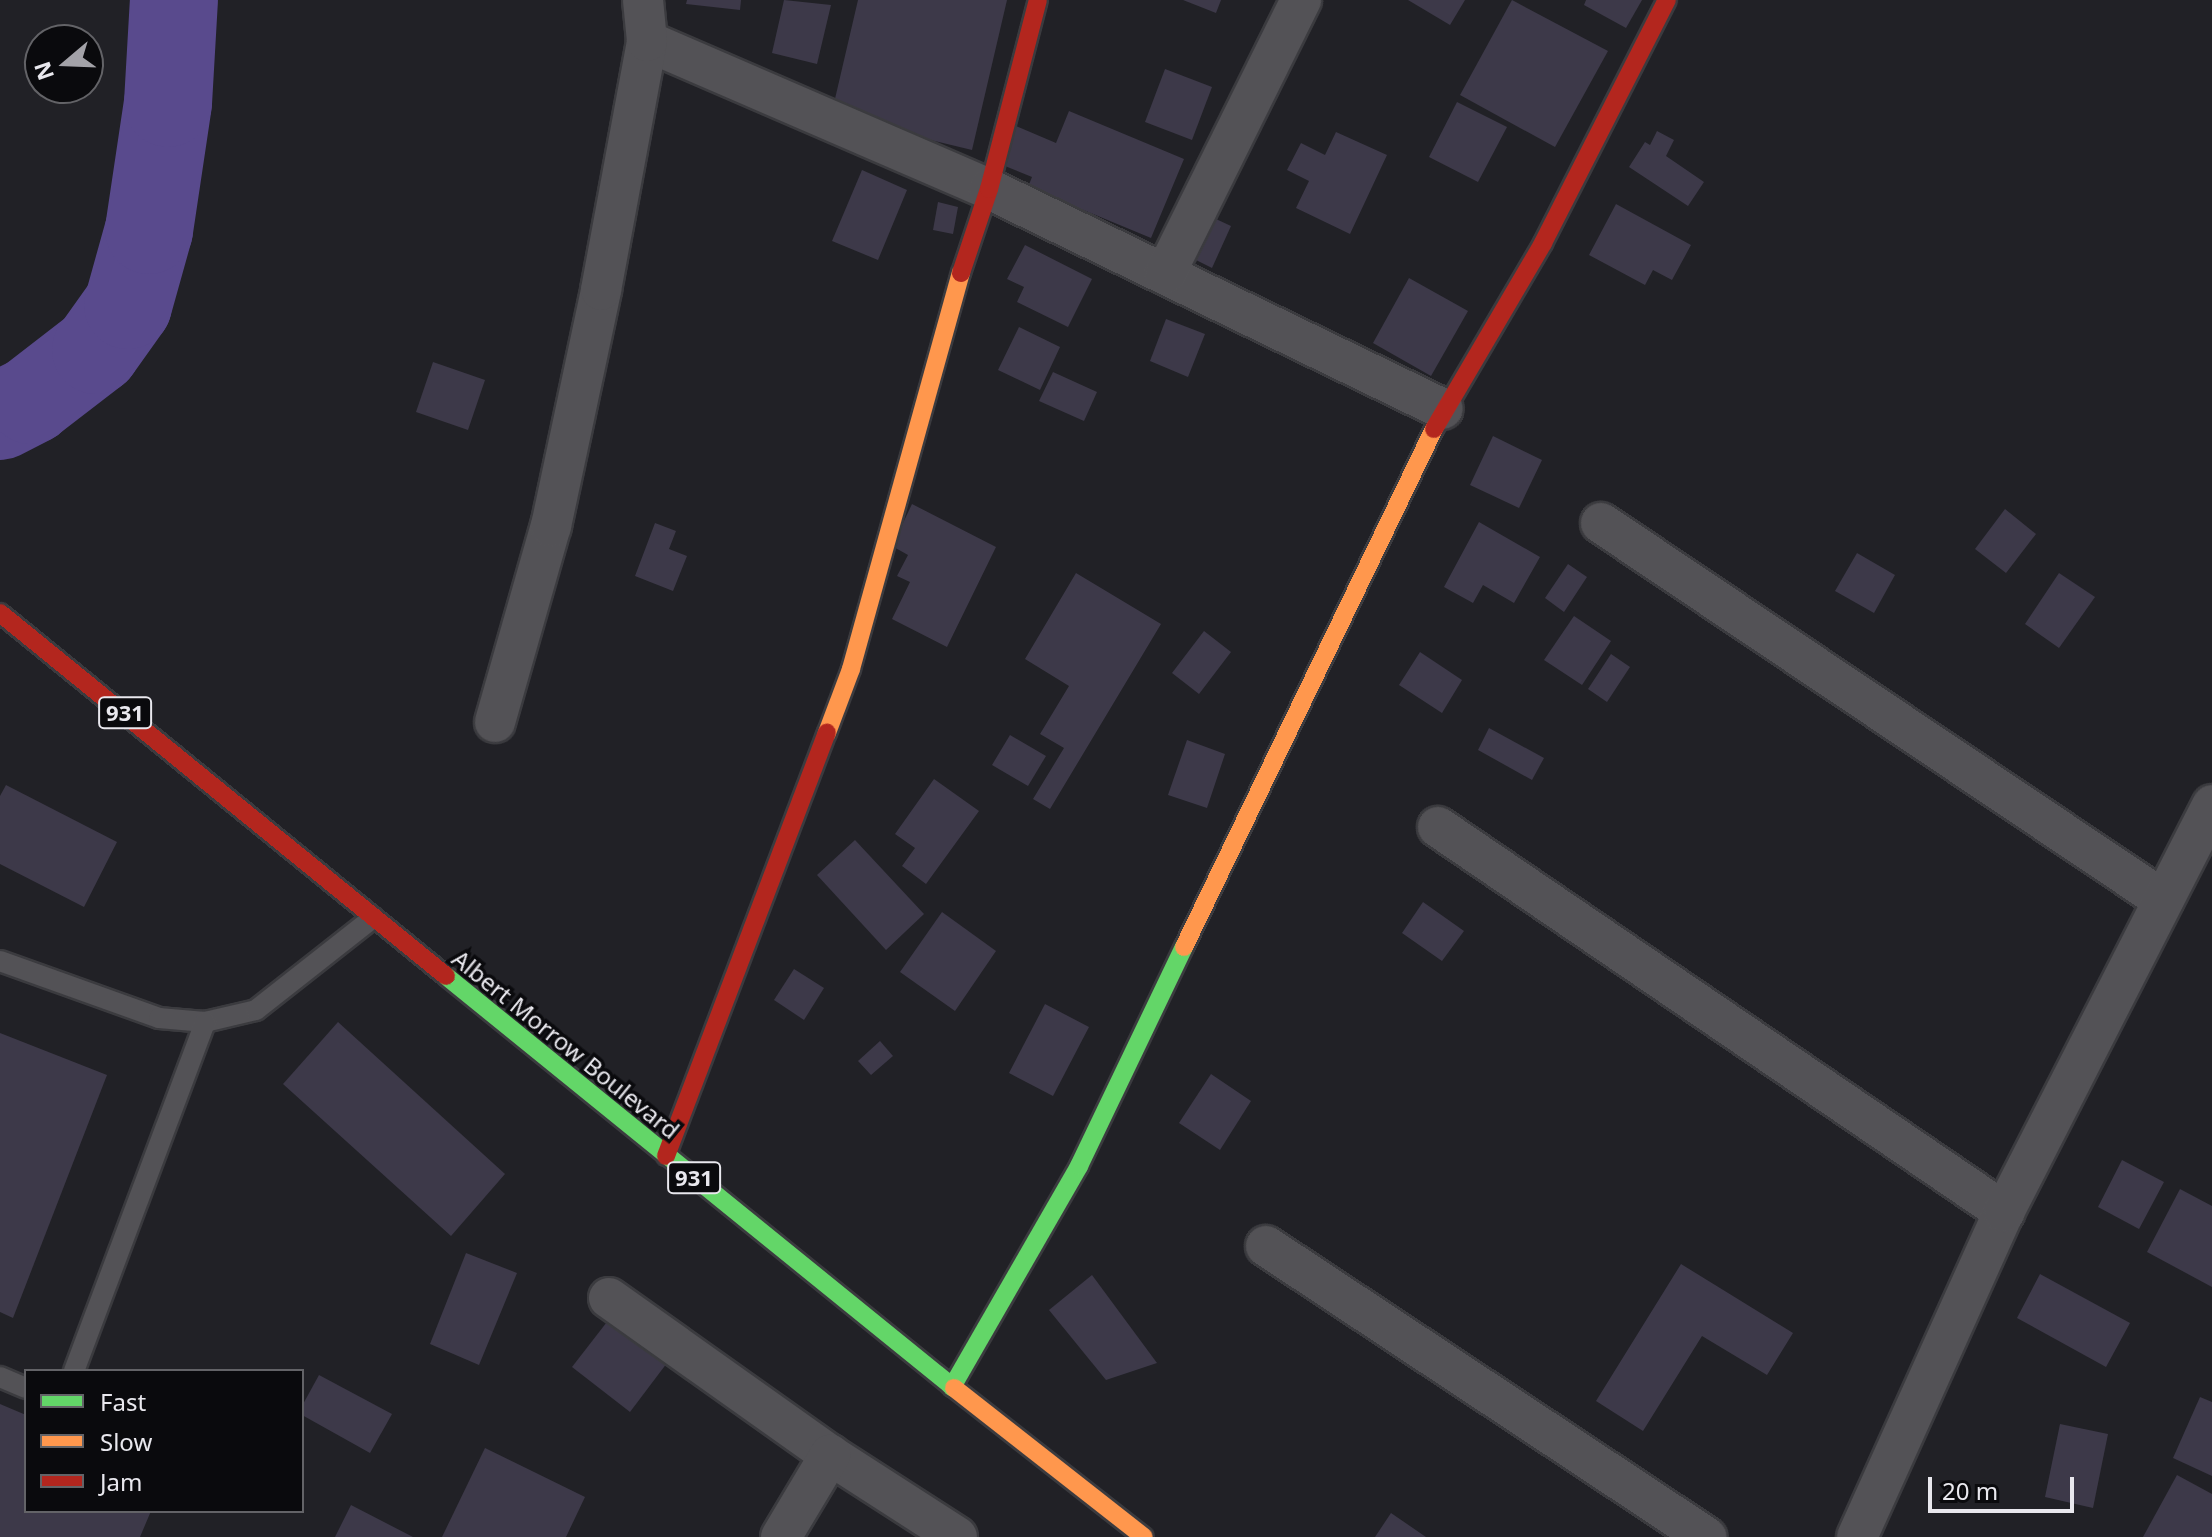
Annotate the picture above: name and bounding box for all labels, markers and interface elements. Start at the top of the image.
north arrow [24,24,104,104]
text: N [26,58,60,85]
road number: 931 [97,695,153,731]
street label: Albert Morrow Boulevard [447,944,685,1144]
road number: 931 [666,1160,722,1196]
legend [24,1369,304,1513]
text: Fast [100,1385,146,1418]
text: Slow [100,1425,152,1458]
scale bar [1932,1461,2078,1511]
text: Jam [100,1465,142,1498]
text: 20 m [1942,1474,1998,1507]

